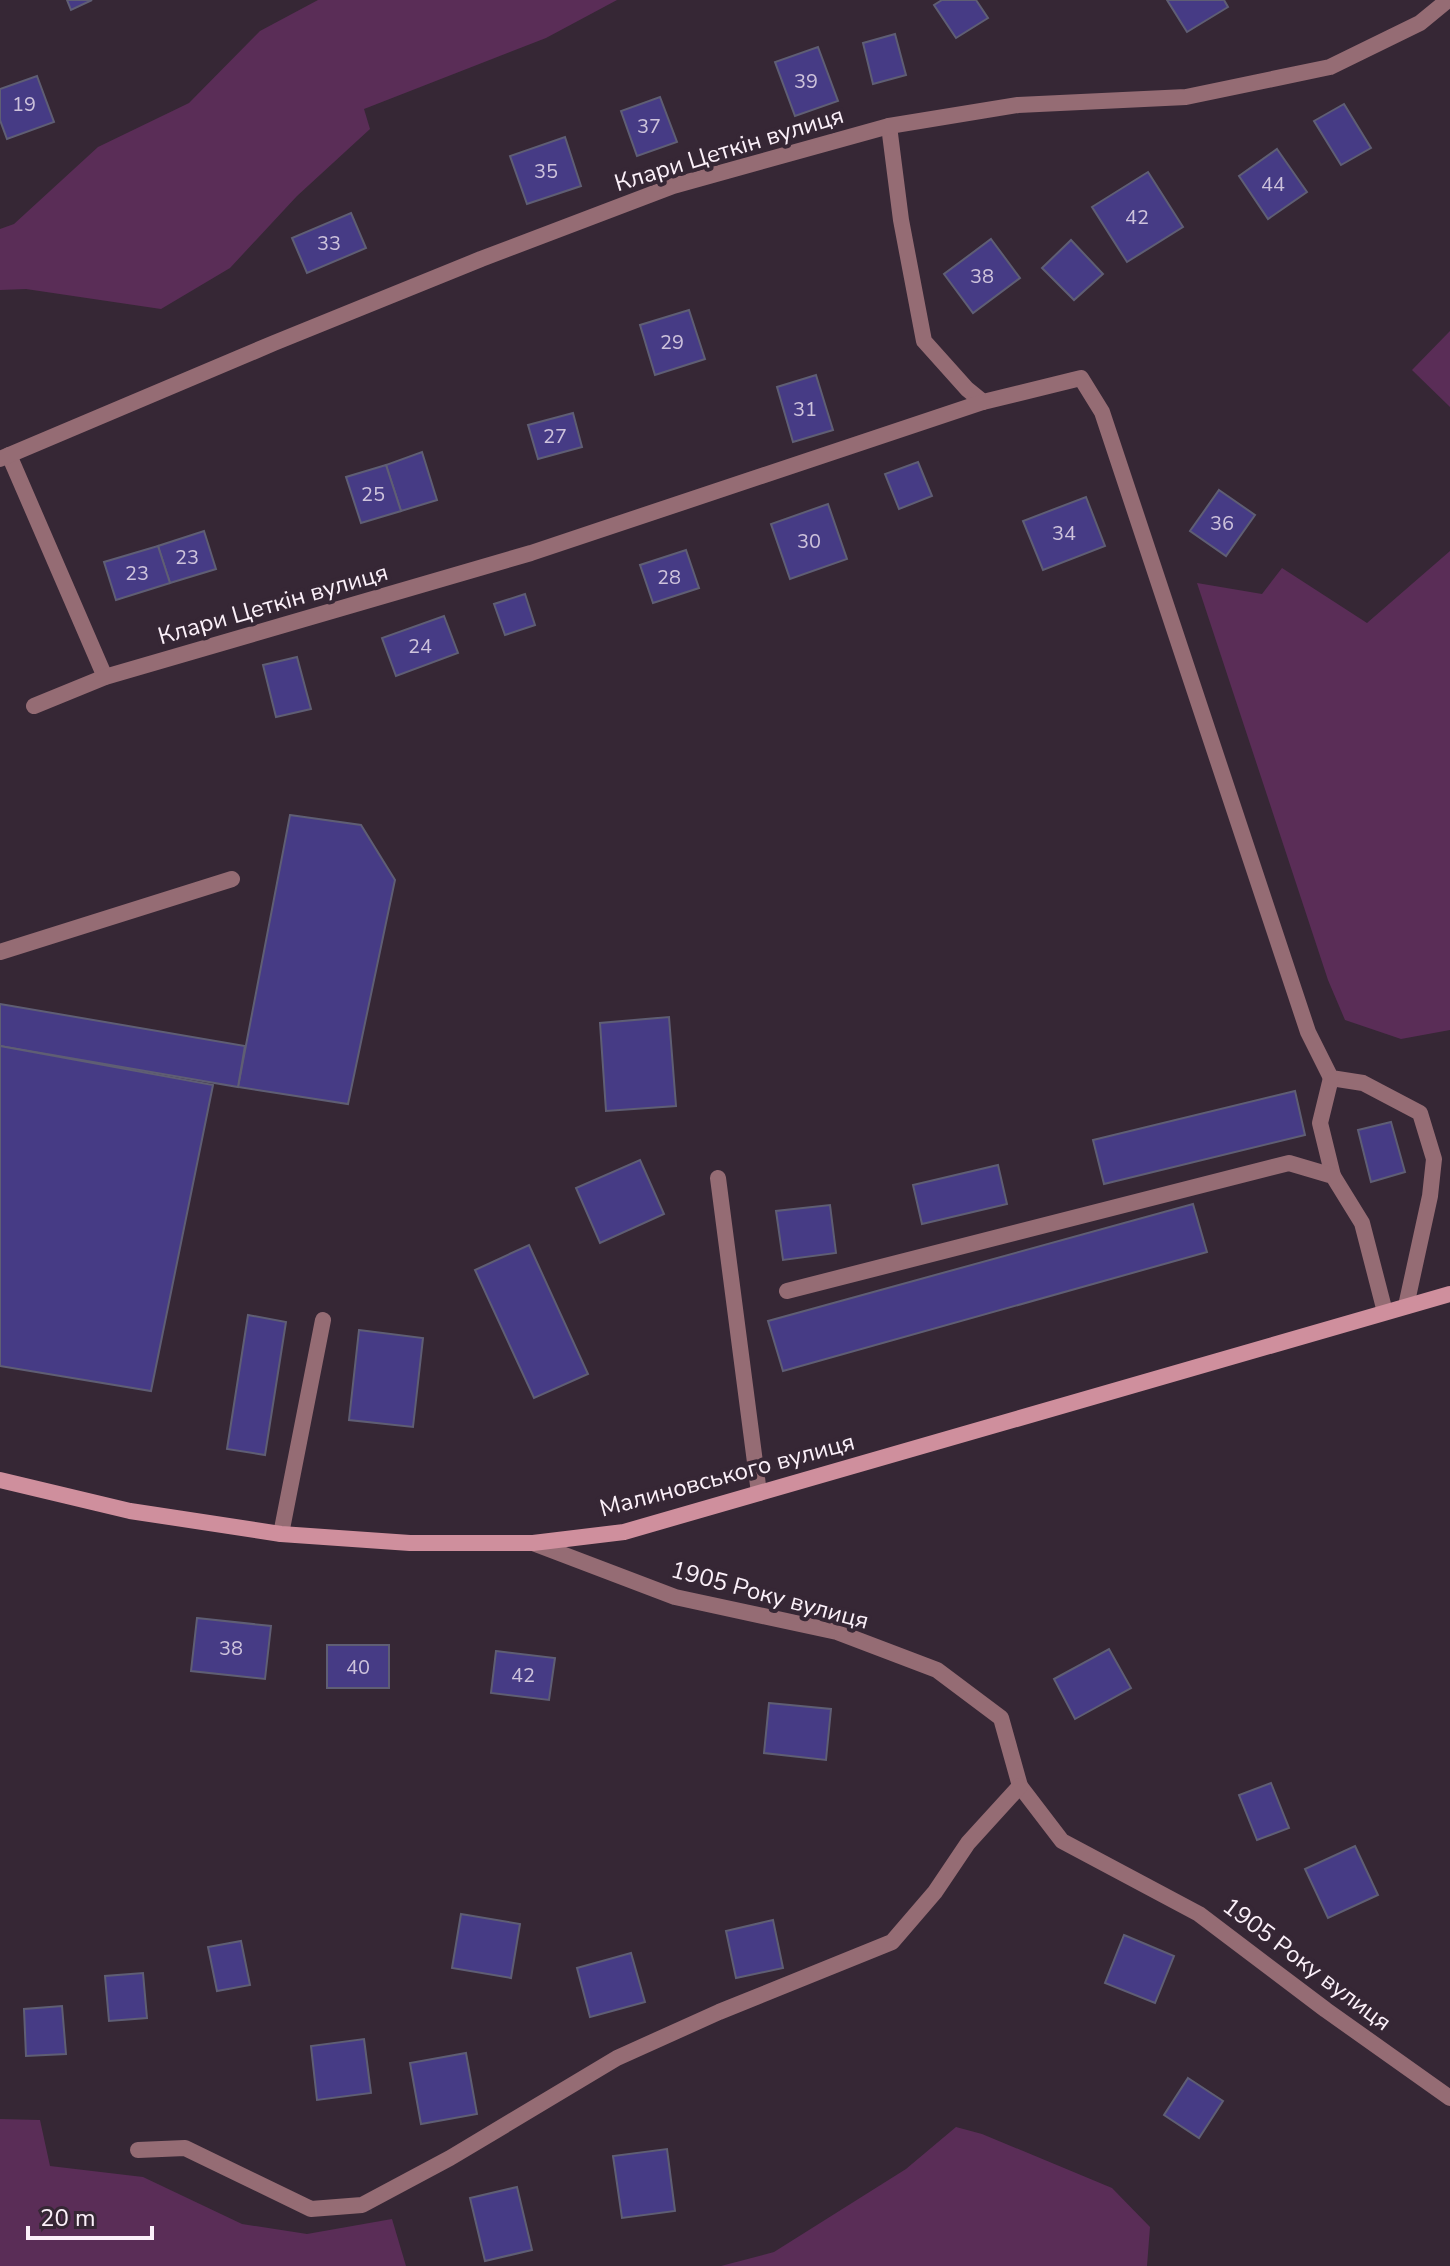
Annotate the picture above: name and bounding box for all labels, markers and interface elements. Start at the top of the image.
house number: 39 [794,68,818,95]
house number: 19 [12,91,36,118]
street label: Клари Цеткін вулиця [611,99,847,199]
house number: 37 [637,113,661,140]
house number: 35 [534,158,558,185]
house number: 44 [1261,171,1285,198]
house number: 42 [1125,204,1149,231]
house number: 33 [317,230,341,257]
house number: 38 [970,263,994,290]
house number: 29 [660,329,684,356]
house number: 31 [793,396,817,423]
house number: 27 [543,423,567,450]
house number: 25 [361,481,385,508]
house number: 36 [1210,510,1234,537]
house number: 34 [1052,520,1076,547]
house number: 30 [797,528,821,555]
house number: 23 [175,544,199,571]
street label: Клари Цеткін вулиця [154,556,392,652]
house number: 23 [125,560,149,587]
house number: 28 [657,564,681,591]
house number: 24 [408,633,432,660]
street label: Малиновського вулиця [596,1426,858,1524]
street label: 1905 Року вулиця [668,1553,872,1637]
house number: 38 [219,1635,243,1662]
house number: 40 [346,1654,370,1681]
house number: 42 [511,1662,535,1689]
street label: 1905 Року вулиця [1216,1890,1398,2038]
scale bar [28,2190,152,2240]
text: 20 m [40,2202,96,2234]

